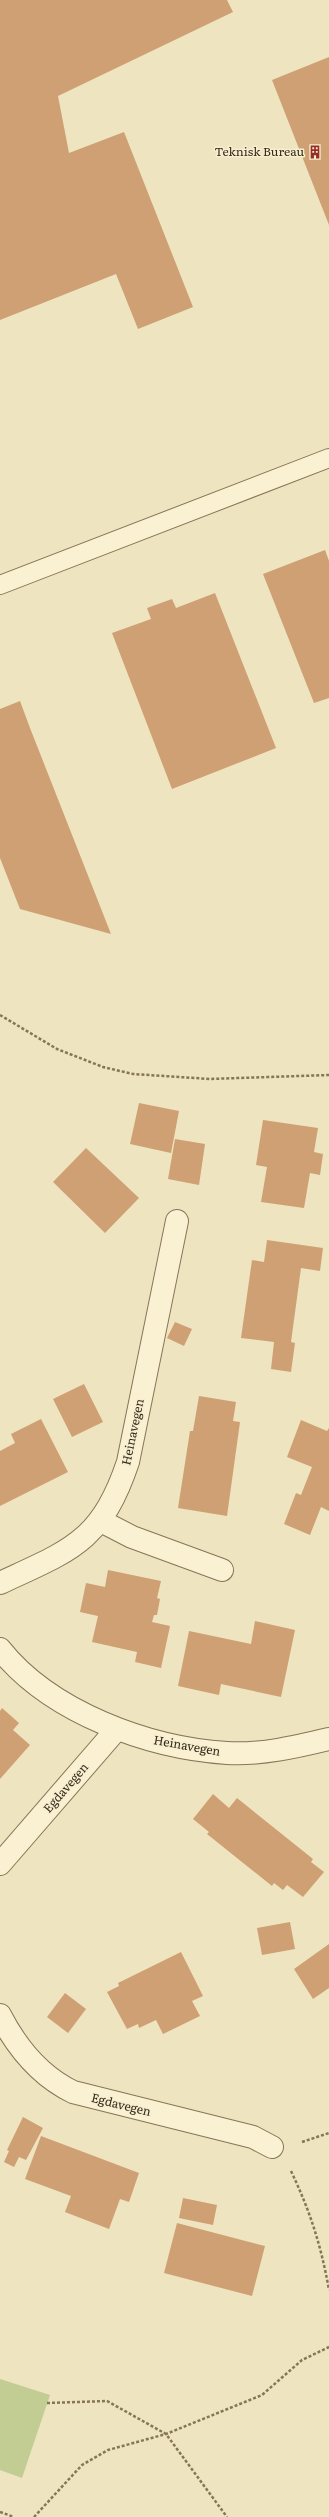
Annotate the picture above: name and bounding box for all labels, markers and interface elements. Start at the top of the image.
place label: Teknisk Bureau [215,142,304,160]
building icon: Teknisk Bureau [307,144,323,160]
street label: Heinavegen [116,1397,148,1467]
street label: Heinavegen [152,1730,222,1760]
street label: Egdavegen [38,1758,92,1816]
street label: Egdavegen [89,2088,153,2120]

